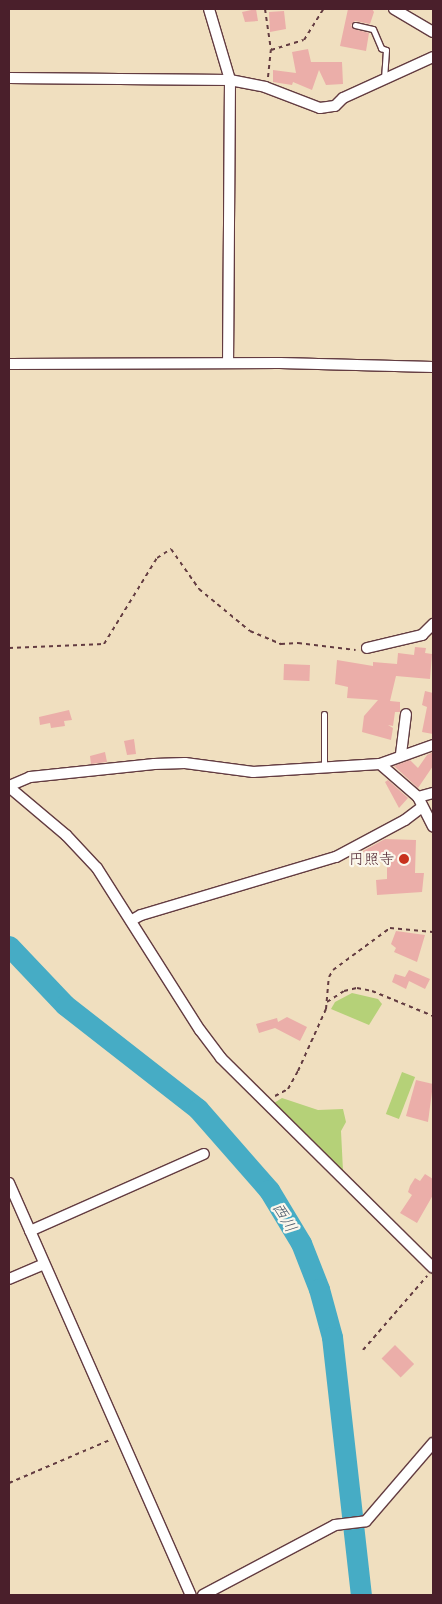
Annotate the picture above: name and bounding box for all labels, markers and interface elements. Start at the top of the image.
place label: 円照寺 [349,850,394,868]
marker: 円照寺 [398,853,410,865]
water label: 西川 [269,1198,301,1236]

